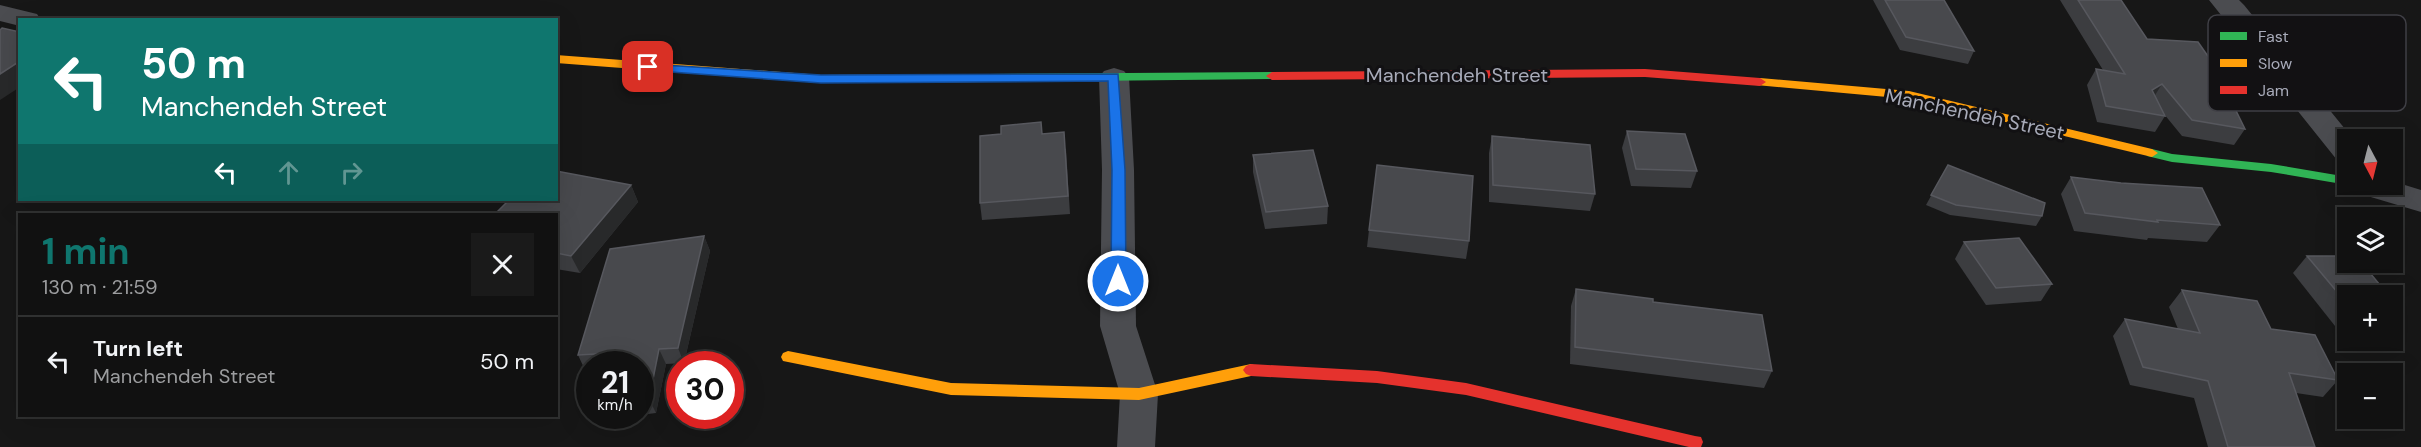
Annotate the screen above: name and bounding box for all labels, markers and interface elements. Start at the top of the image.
legend [2208,15,2406,111]
text: Fast [2258,26,2289,47]
text: 50 m [141,36,246,91]
pin [622,41,673,92]
icon: left [42,42,120,120]
icon: arrive [631,50,664,83]
text: Slow [2258,53,2292,74]
street label: Manchendeh Street [1366,62,1548,88]
text: Jam [2258,80,2289,101]
street label: Manchendeh Street [1883,82,2067,146]
text: Manchendeh Street [141,89,387,124]
north arrow [2337,129,2403,195]
map controls [2337,129,2403,429]
icon: left [209,156,242,189]
icon: ahead [272,156,305,189]
icon: right [335,156,368,189]
button: layers [2337,207,2403,273]
text: 1 min [42,228,130,275]
button: close [471,233,534,296]
position arrow [1086,249,1150,313]
text: 130 m · 21:59 [42,274,157,300]
button: + [2337,285,2403,351]
text: Turn left [93,334,183,363]
icon: left [42,345,75,378]
text: 50 m [480,347,534,376]
speed limit sign: 30 [666,351,744,429]
text: Manchendeh Street [93,363,275,389]
text: 21 [601,363,629,402]
button: − [2337,363,2403,429]
text: km/h [597,395,633,415]

